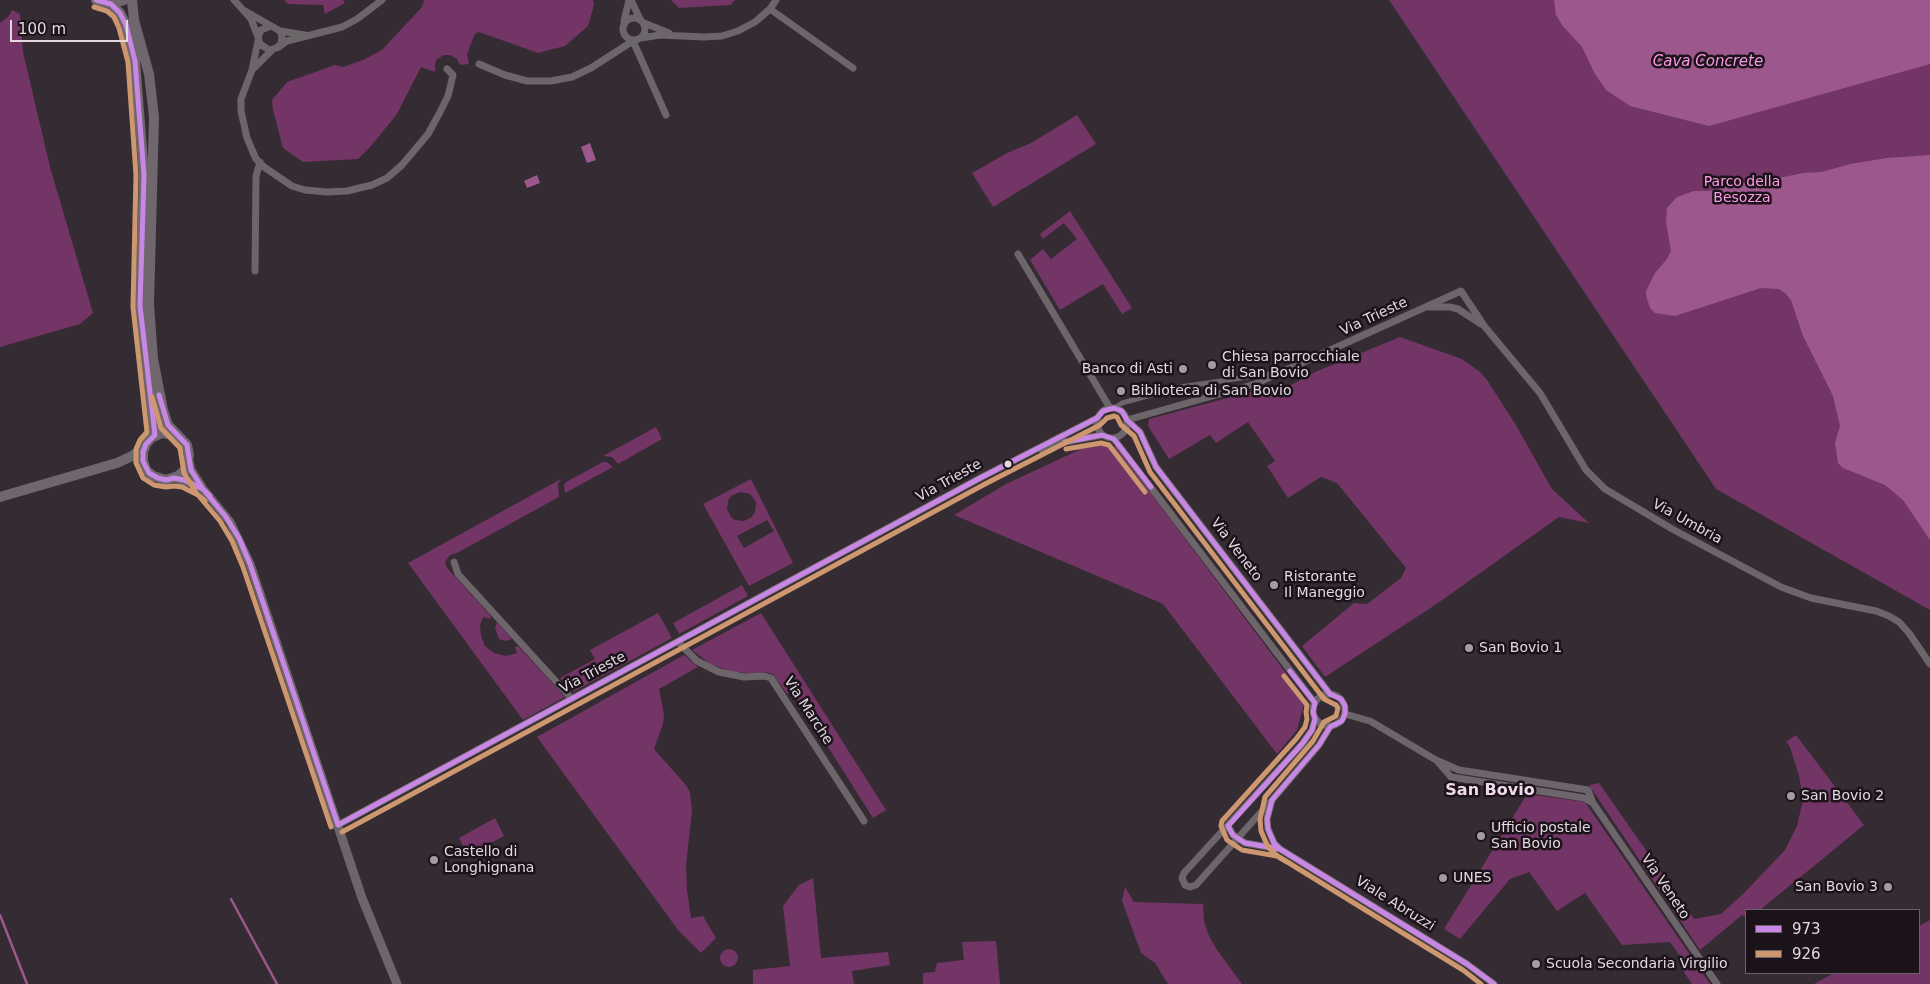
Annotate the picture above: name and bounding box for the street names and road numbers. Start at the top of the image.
street label: Via Trieste [1338,294,1410,340]
street label: Via Trieste [913,456,985,506]
street label: Via Umbria [1649,496,1725,548]
street label: Via Veneto [1207,515,1265,585]
street label: Via Trieste [557,649,629,697]
street label: Via Marche [780,674,836,748]
street label: Via Veneto [1637,851,1693,923]
street label: Viale Abruzzi [1352,873,1438,935]

